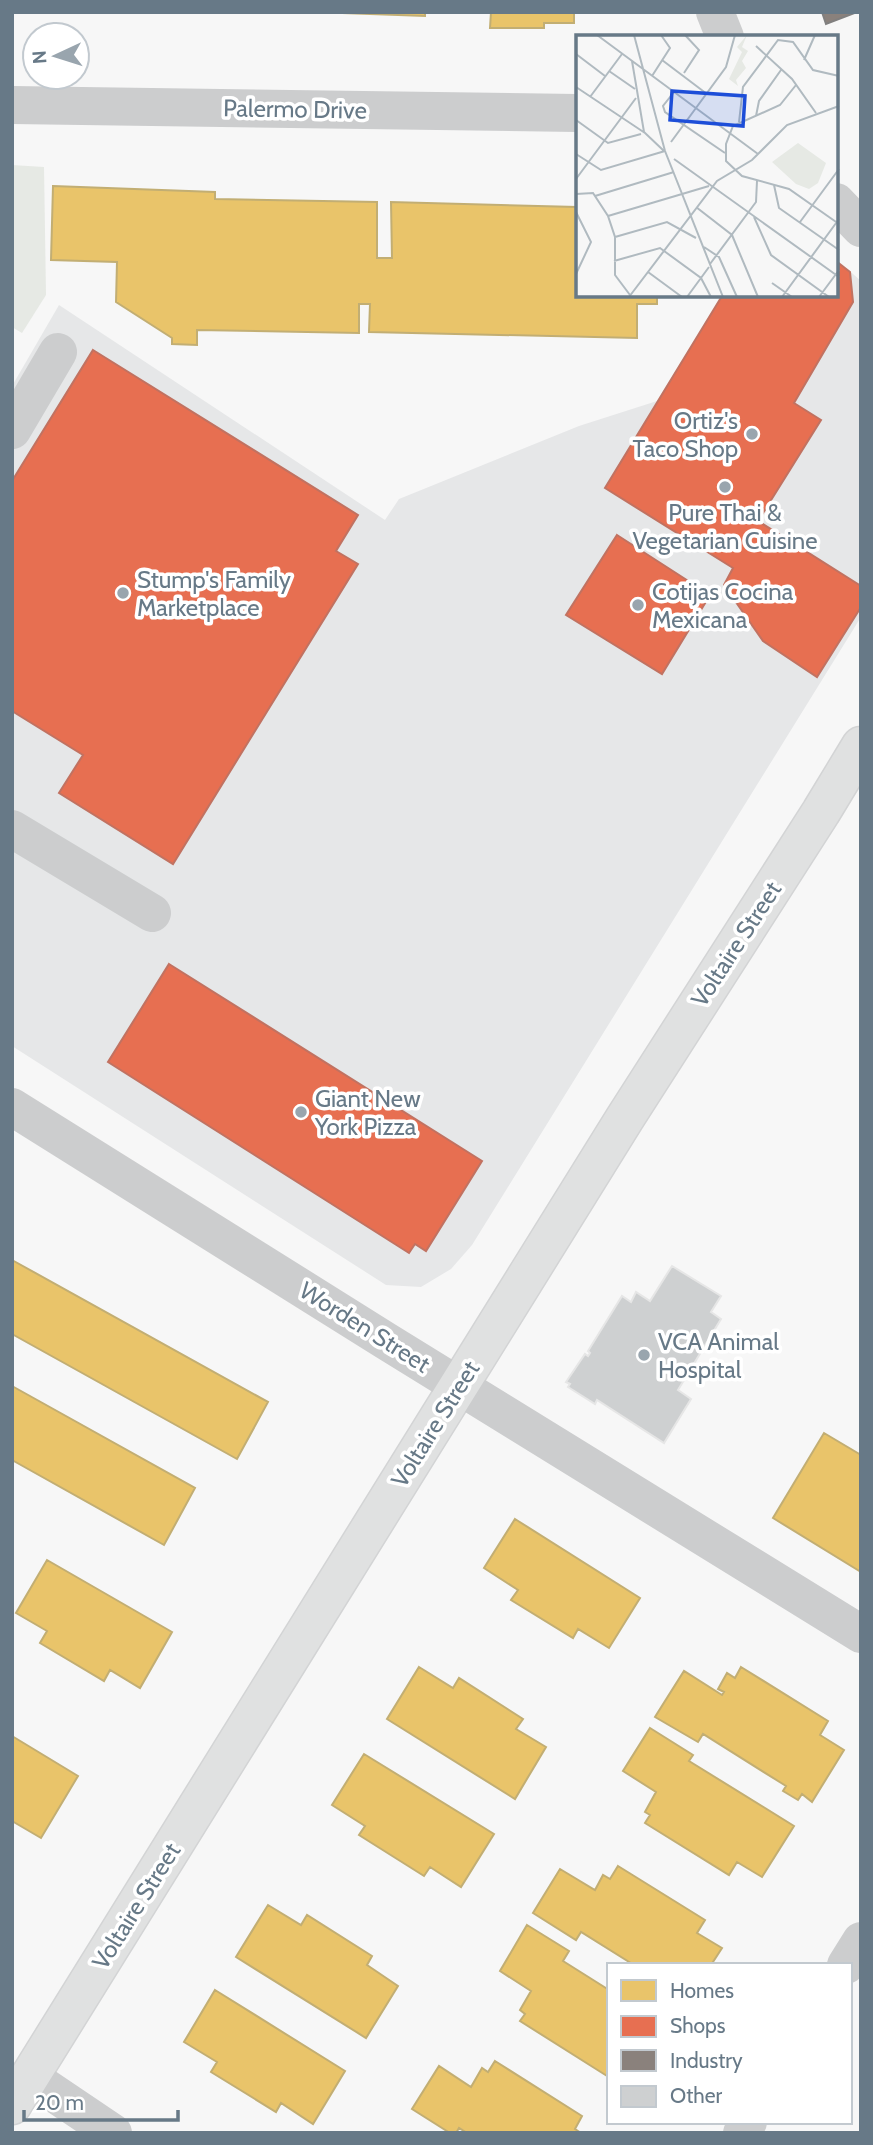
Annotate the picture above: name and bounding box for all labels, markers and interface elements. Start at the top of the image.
north arrow [21,21,91,91]
inset map [576,35,838,298]
text: N [28,50,51,65]
street label: Palermo Drive [223,93,367,125]
place label: Ortiz's Taco Shop [632,406,738,463]
marker: Ortiz's Taco Shop [744,426,760,442]
marker: Pure Thai & Vegetarian Cuisine [717,479,733,495]
place label: Pure Thai & Vegetarian Cuisine [632,498,818,555]
place label: Stump's Family Marketplace [137,565,291,622]
place label: Cotijas Cocina Mexicana [652,577,794,634]
marker: Stump's Family Marketplace [115,585,131,601]
marker: Cotijas Cocina Mexicana [630,597,646,613]
street label: Voltaire Street [685,876,787,1012]
place label: Giant New York Pizza [314,1084,421,1141]
marker: Giant New York Pizza [293,1104,309,1120]
street label: Worden Street [294,1275,436,1379]
place label: VCA Animal Hospital [658,1327,779,1384]
marker: VCA Animal Hospital [636,1347,652,1363]
street label: Voltaire Street [385,1356,485,1492]
street label: Voltaire Street [86,1838,186,1974]
legend [607,1963,852,2124]
text: Homes [670,1978,734,2003]
text: Shops [670,2013,726,2038]
text: Industry [670,2048,743,2073]
scale bar [24,2078,178,2122]
text: Other [670,2083,722,2108]
text: 20 m [35,2090,84,2115]

